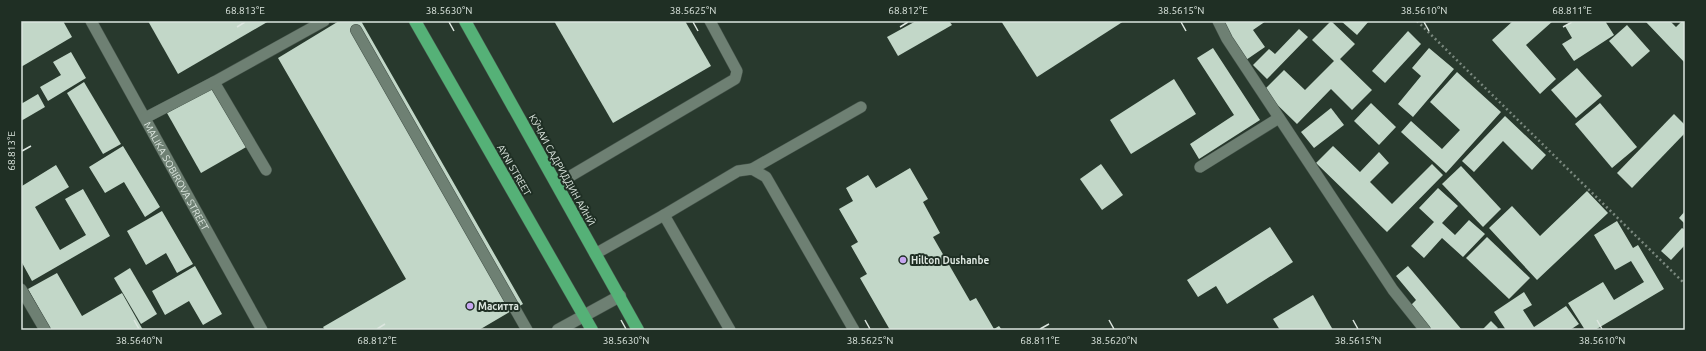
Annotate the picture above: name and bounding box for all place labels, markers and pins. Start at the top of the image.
marker: Hilton Dushanbe [898,255,908,265]
place label: Hilton Dushanbe [911,255,989,266]
marker: Маситта [465,301,475,311]
place label: Маситта [478,301,519,312]

